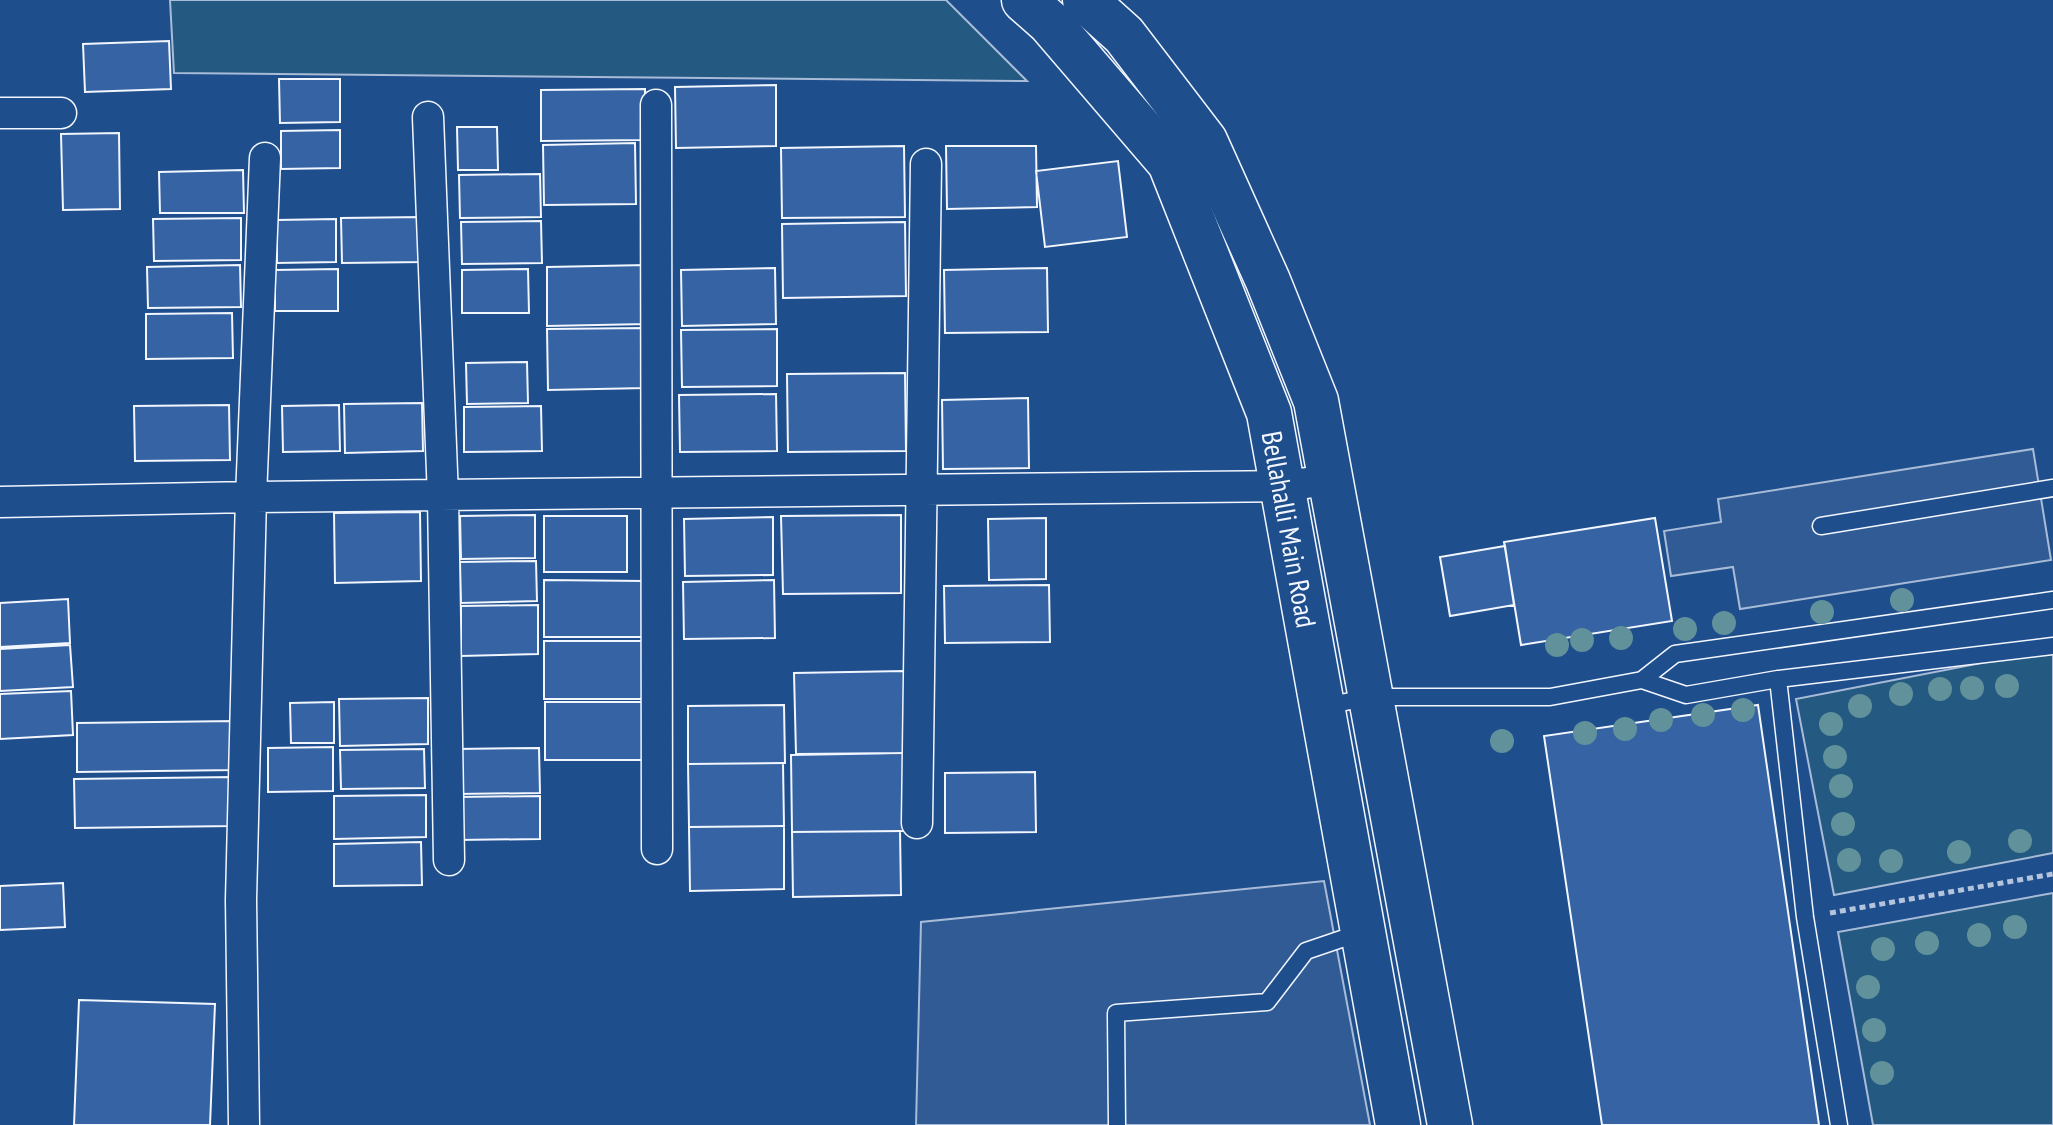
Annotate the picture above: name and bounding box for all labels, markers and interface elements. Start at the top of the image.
street label: Bellahalli Main Road [1254,428,1326,630]

